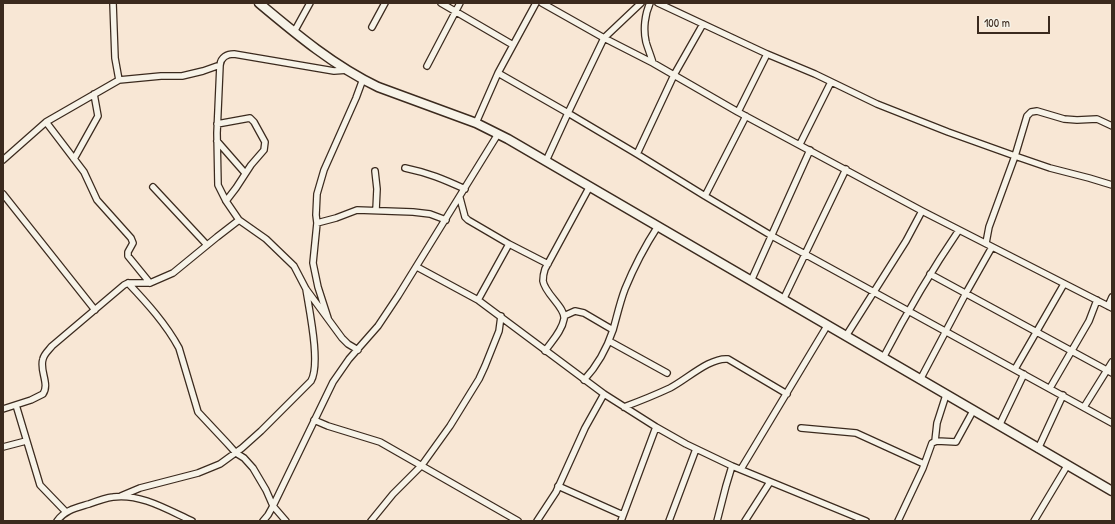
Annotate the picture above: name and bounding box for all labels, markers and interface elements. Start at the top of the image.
scale bar [979,8,1052,34]
text: 100 m [984,14,1010,31]

